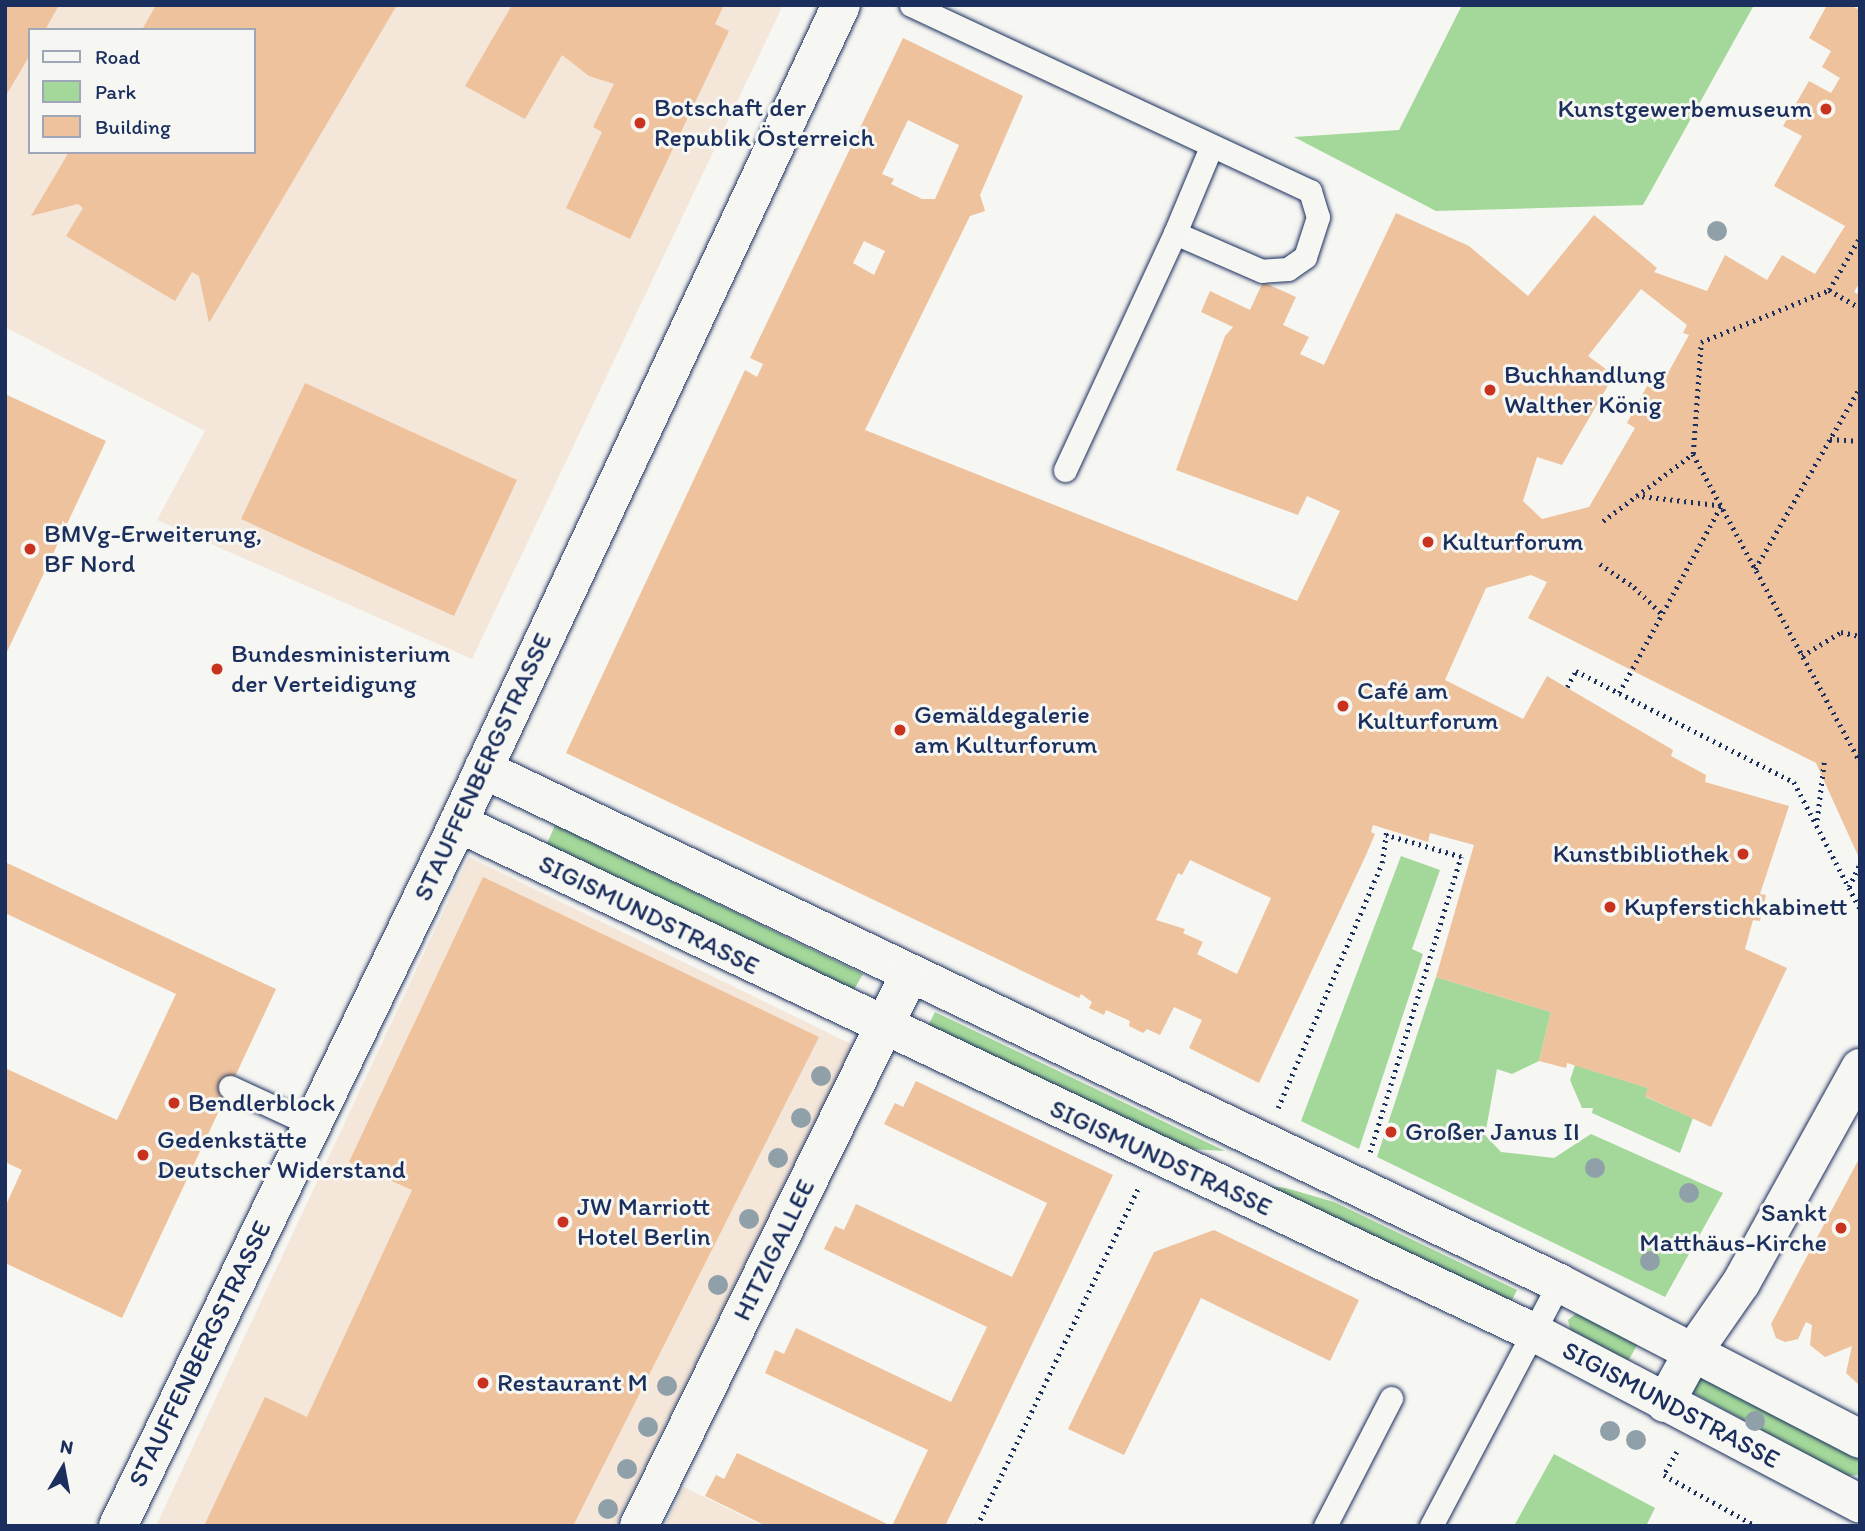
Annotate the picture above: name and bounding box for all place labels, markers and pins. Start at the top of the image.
place label: Botschaft der Republik Österreich [654,92,874,154]
place label: Kunstgewerbemuseum [1558,93,1812,125]
marker: Kunstgewerbemuseum [1818,101,1834,117]
marker: Botschaft der Republik Österreich [632,115,648,131]
place label: Buchhandlung Walther König [1504,359,1666,420]
marker: Buchhandlung Walther König [1482,382,1498,398]
place label: BMVg-Erweiterung, BF Nord [44,518,263,580]
place label: Kulturforum [1442,526,1583,558]
marker: Kulturforum [1420,534,1436,550]
marker: BMVg-Erweiterung, BF Nord [22,541,38,557]
place label: Bundesministerium der Verteidigung [231,638,450,700]
marker: Bundesministerium der Verteidigung [209,661,225,677]
place label: Café am Kulturforum [1357,675,1498,736]
marker: Café am Kulturforum [1335,698,1351,714]
place label: Gemäldegalerie am Kulturforum [914,699,1097,760]
marker: Gemäldegalerie am Kulturforum [892,722,908,738]
place label: Kunstbibliothek [1553,838,1729,870]
marker: Kunstbibliothek [1735,846,1751,862]
place label: Kupferstichkabinett [1624,891,1848,923]
marker: Kupferstichkabinett [1602,899,1618,915]
place label: Bendlerblock [188,1087,335,1119]
marker: Bendlerblock [166,1095,182,1111]
place label: Großer Janus II [1405,1116,1579,1148]
place label: Gedenkstätte Deutscher Widerstand [157,1124,405,1186]
marker: Großer Janus II [1383,1124,1399,1140]
marker: Gedenkstätte Deutscher Widerstand [135,1147,151,1163]
place label: JW Marriott Hotel Berlin [577,1191,712,1252]
place label: Sankt Matthäus-Kirche [1639,1197,1827,1258]
marker: JW Marriott Hotel Berlin [555,1214,571,1230]
marker: Sankt Matthäus-Kirche [1833,1220,1849,1236]
place label: Restaurant M [497,1367,648,1399]
marker: Restaurant M [475,1375,491,1391]

